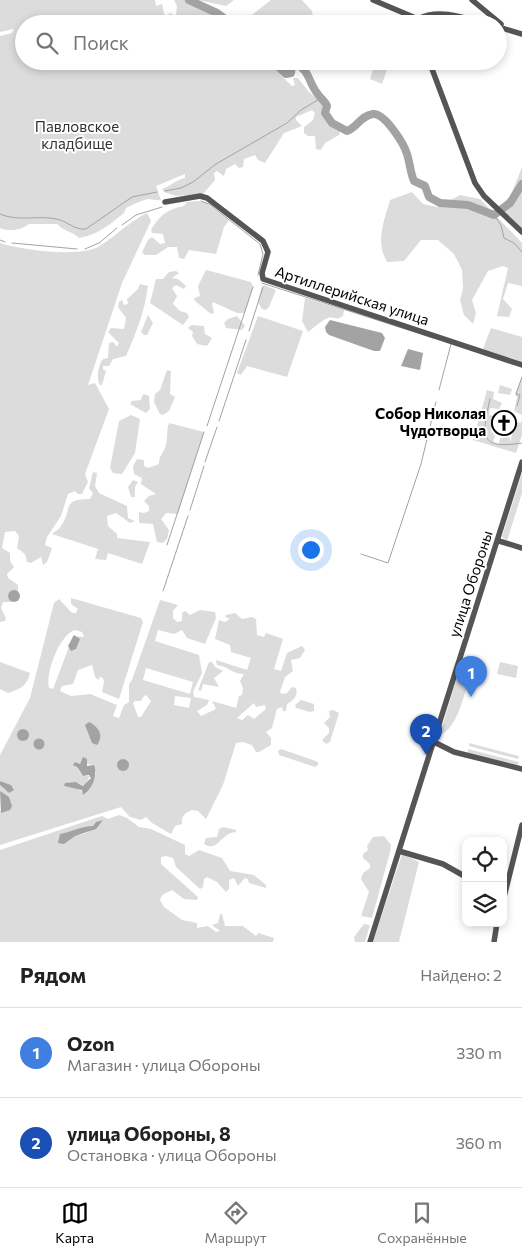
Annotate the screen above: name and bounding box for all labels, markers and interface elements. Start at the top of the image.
search box [15,15,507,70]
icon: search [33,29,61,57]
text: Поиск [73,31,129,54]
park label: Павловское кладбище [35,117,119,152]
street label: Артиллерийская улица [273,262,432,328]
place label: Собор Николая Чудотворца [375,404,486,439]
church icon: Собор Николая Чудотворца [491,410,517,436]
street label: улица Обороны [444,528,496,639]
your location [298,537,324,563]
pin: 1 [455,656,487,697]
pin: 2 [410,714,442,755]
map controls [462,837,507,927]
button: locate [462,837,507,882]
button: layers [462,882,507,927]
text: Рядом [20,962,86,987]
text: Найдено: 2 [420,965,502,984]
text: Ozon [67,1032,115,1055]
text: 1 [32,1043,40,1062]
text: 330 m [456,1043,502,1062]
text: Магазин · улица Обороны [67,1055,260,1074]
text: улица Обороны, 8 [67,1122,231,1145]
text: 2 [31,1133,41,1152]
text: 360 m [456,1133,502,1152]
text: Остановка · улица Обороны [67,1145,277,1164]
tab: Карта [55,1199,94,1246]
tab: Маршрут [205,1199,267,1246]
tab: Сохранённые [377,1199,467,1246]

